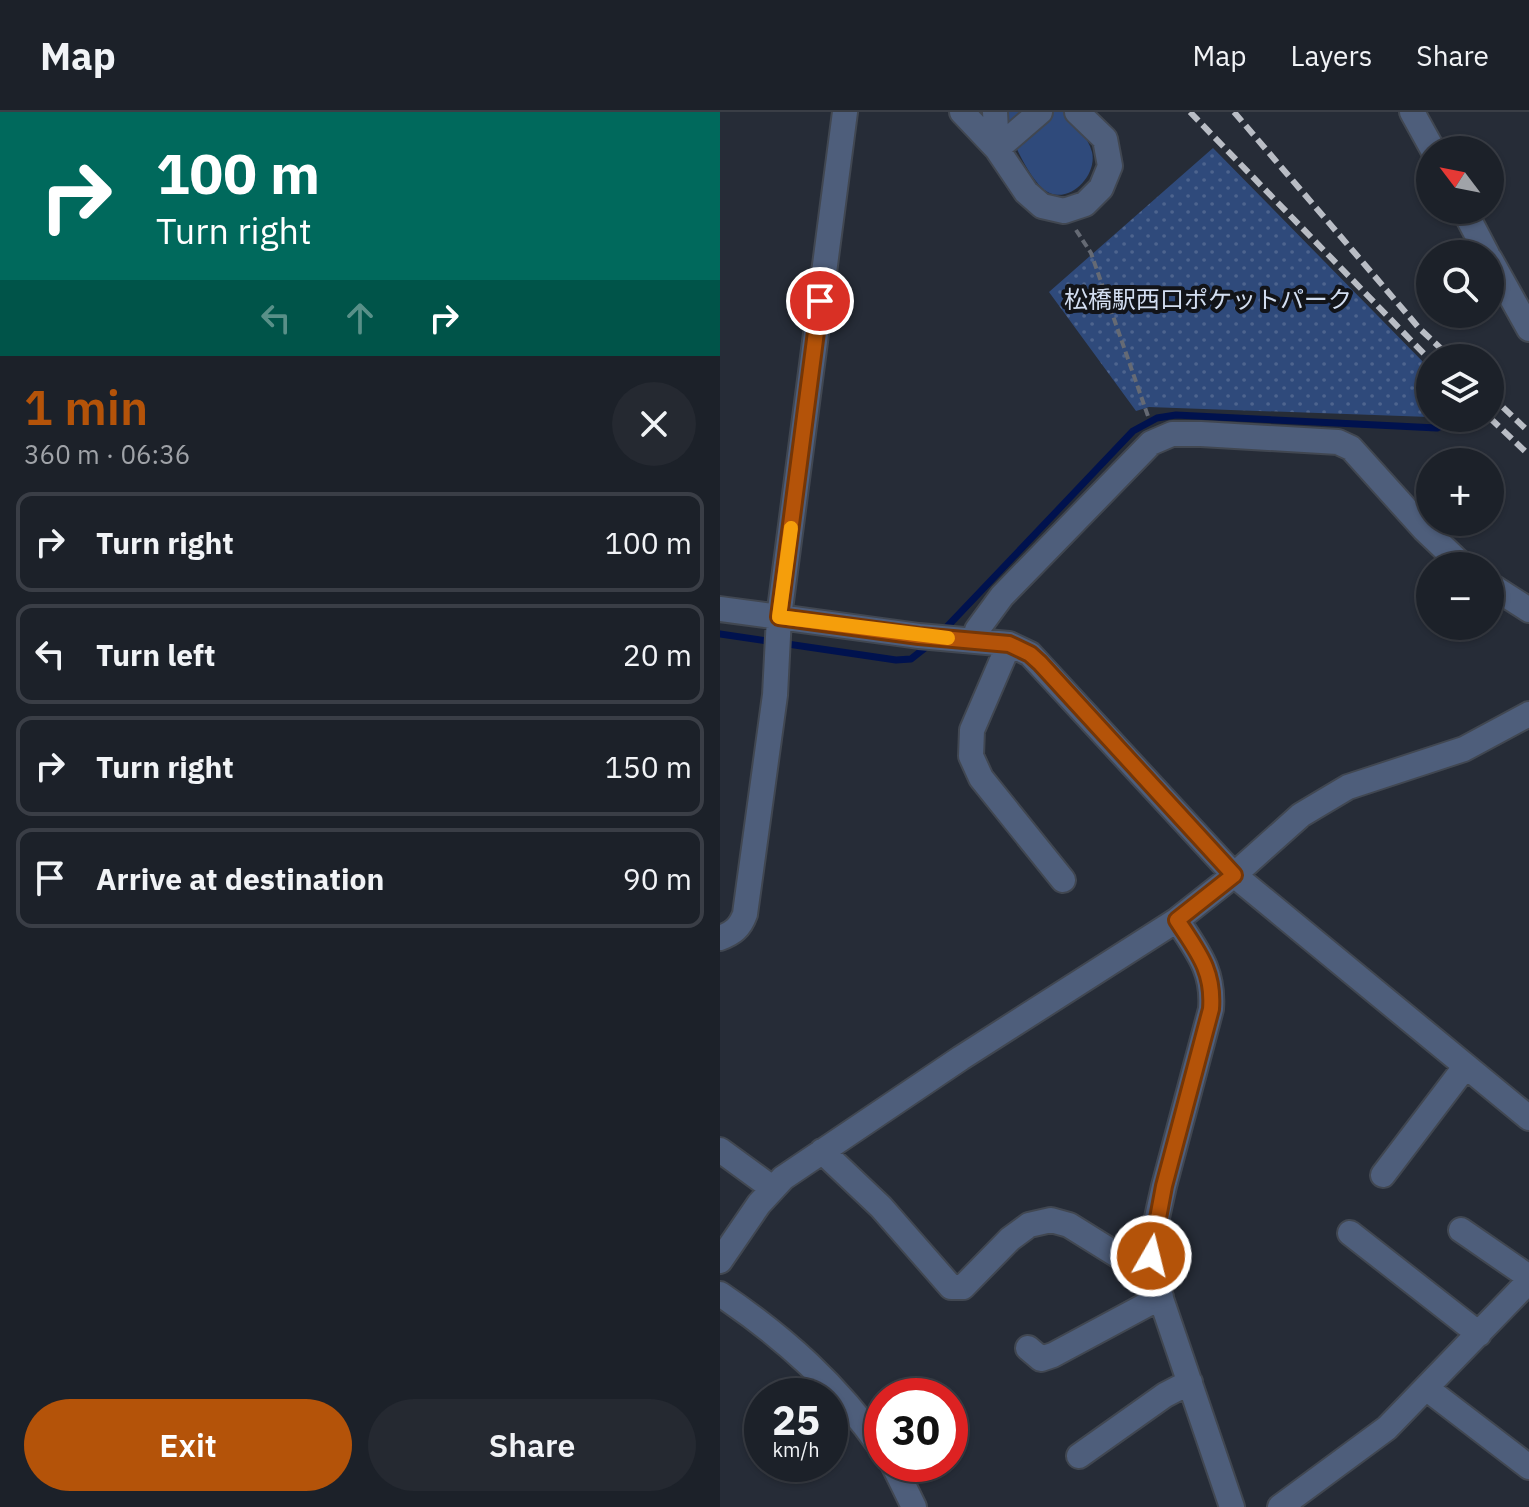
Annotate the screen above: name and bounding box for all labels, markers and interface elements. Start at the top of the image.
text: Map [40,31,116,80]
text: Map [1192,37,1246,74]
text: Layers [1290,37,1372,74]
text: Share [1416,37,1489,74]
north arrow [1416,136,1504,224]
map controls [1416,136,1504,640]
text: 100 m [156,137,320,209]
icon: right [24,144,128,248]
text: Turn right [156,207,312,254]
button: search [1416,240,1504,328]
pin [786,267,854,335]
icon: arrive [798,279,842,323]
park label: 松橋駅西口ポケットパーク [1064,283,1352,315]
icon: left [254,296,298,340]
icon: ahead [338,296,382,340]
icon: right [422,296,466,340]
button: layers [1416,344,1504,432]
text: 1 min [24,376,148,438]
button: close [612,382,696,466]
text: 360 m · 06:36 [24,437,190,471]
button: + [1416,448,1504,536]
icon: right [28,520,72,564]
text: Turn right [96,523,234,562]
text: 100 m [605,523,692,562]
button: − [1416,552,1504,640]
icon: left [28,632,72,676]
text: Turn left [96,635,215,674]
text: 20 m [623,635,692,674]
icon: right [28,744,72,788]
text: Turn right [96,747,234,786]
text: 150 m [605,747,692,786]
icon: arrive [28,856,72,900]
text: Arrive at destination [96,859,384,898]
text: 90 m [623,859,692,898]
position arrow [1109,1214,1193,1298]
speed limit sign: 30 [864,1378,968,1482]
text: 25 [772,1394,820,1446]
button: Exit [24,1399,352,1491]
button: Share [368,1399,696,1491]
text: km/h [772,1436,820,1463]

